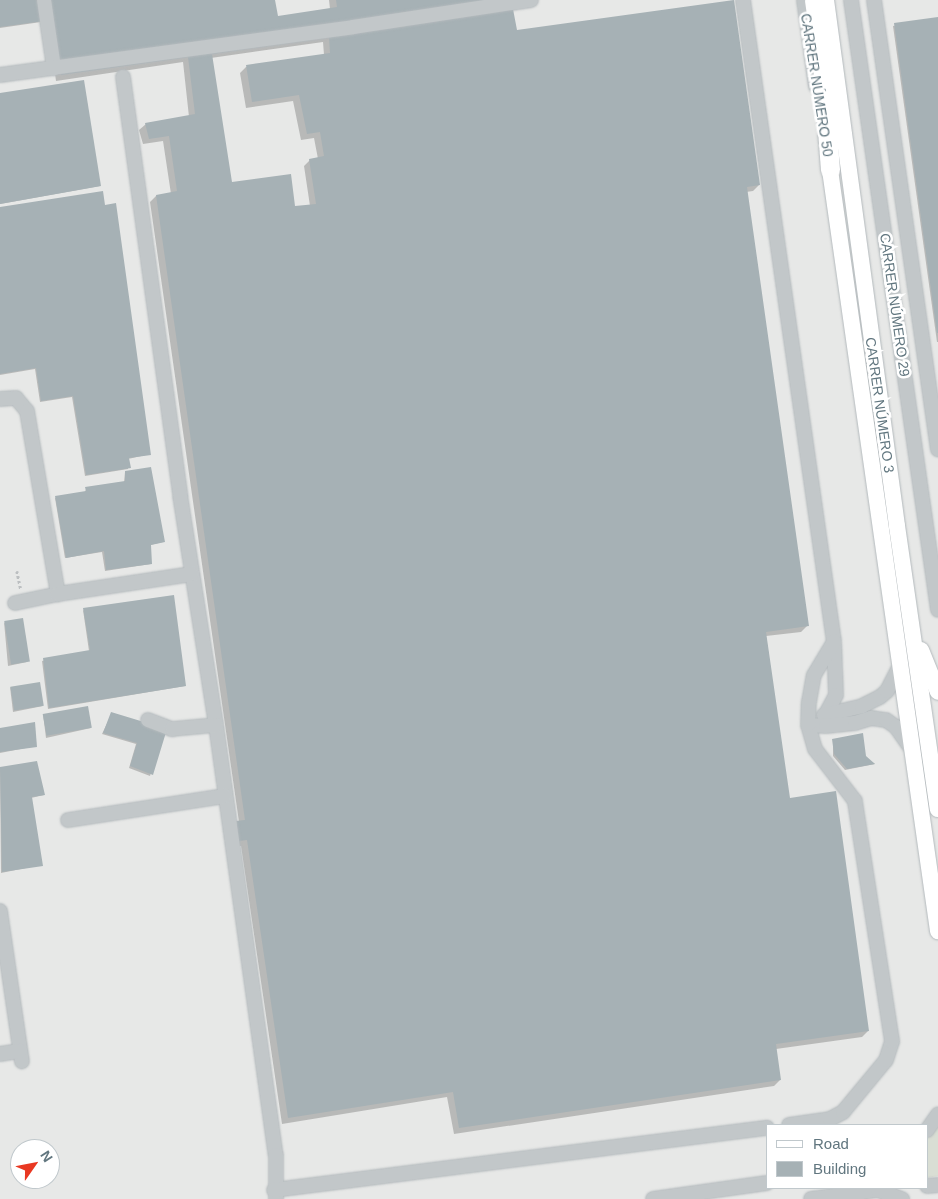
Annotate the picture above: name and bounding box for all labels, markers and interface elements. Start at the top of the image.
street label: CARRER NÚMERO 50 [797,12,837,158]
street label: CARRER NÚMERO 29 [877,232,913,378]
street label: CARRER NÚMERO 3 [862,336,898,474]
legend [766,1124,928,1189]
text: Road [813,1135,849,1152]
north arrow [10,1139,60,1189]
text: N [37,1148,56,1165]
text: Building [813,1160,866,1177]

